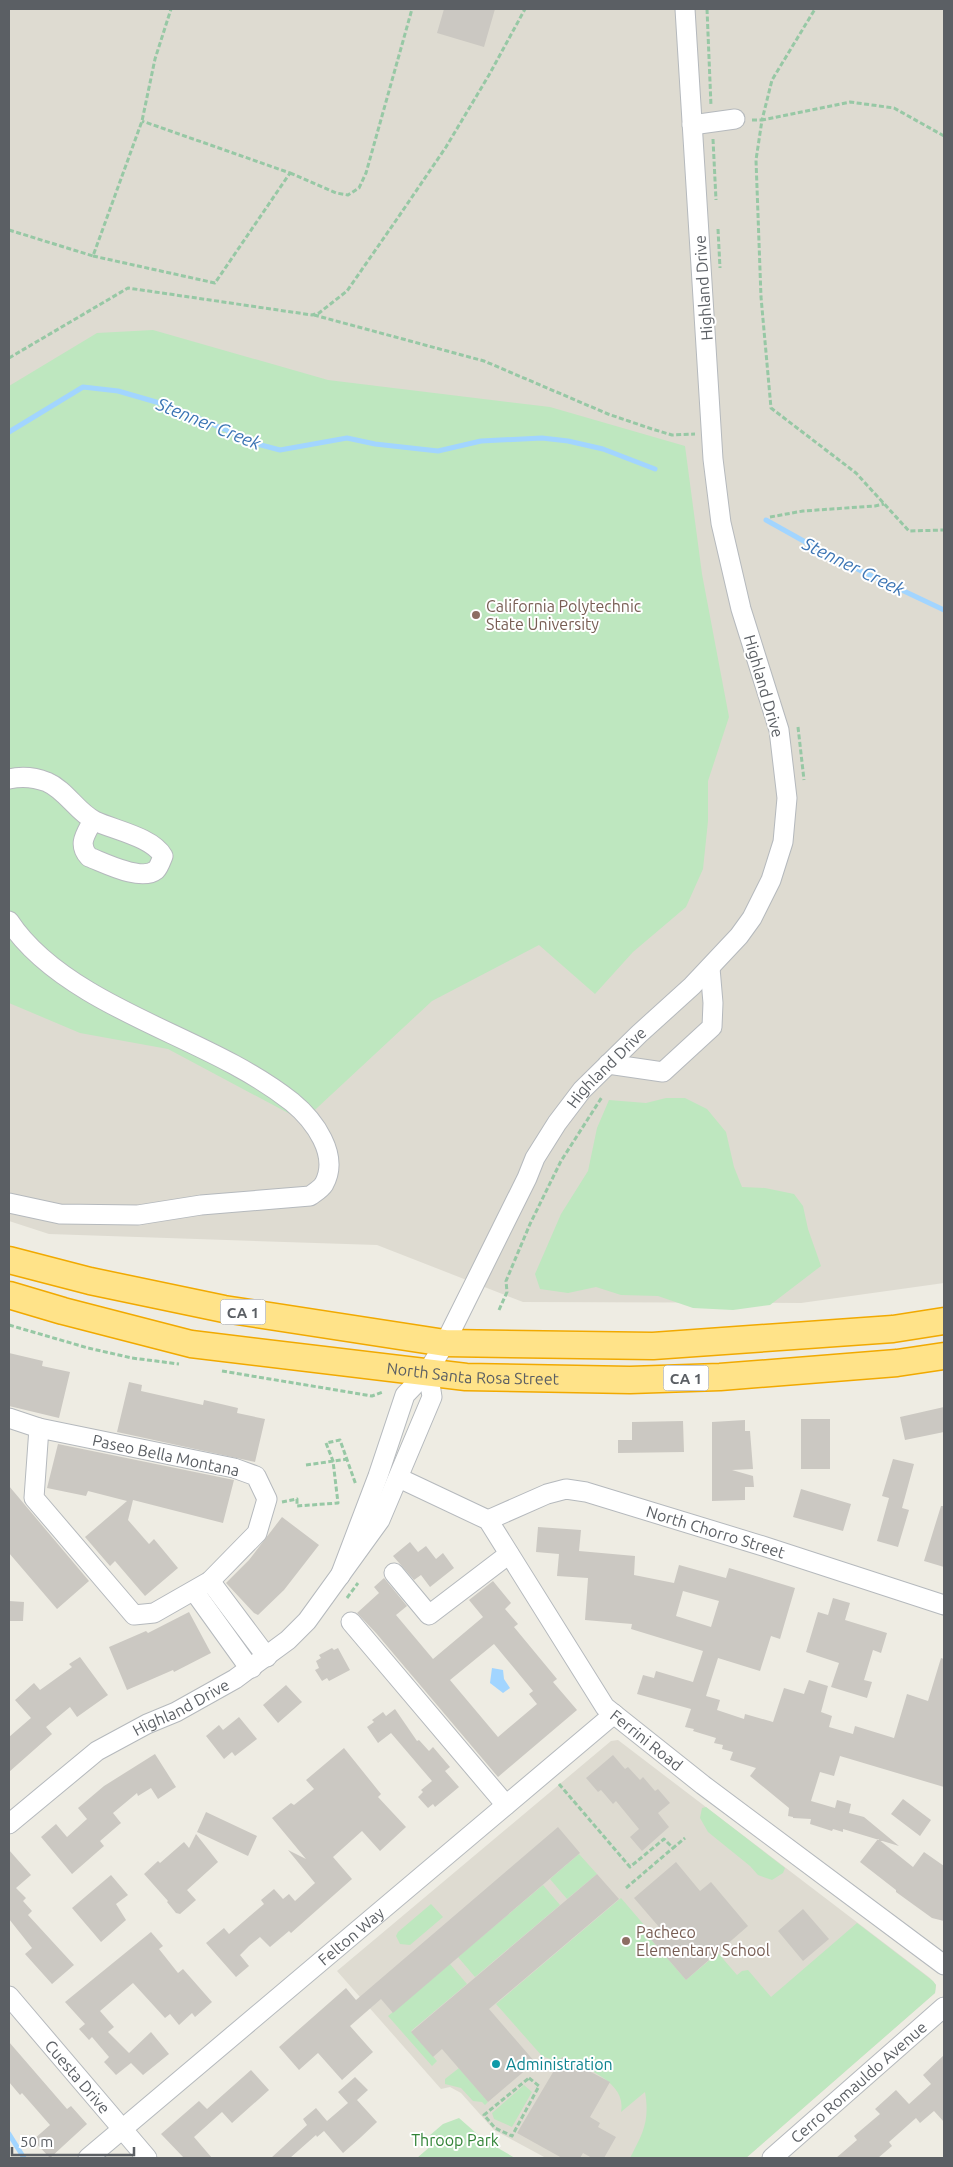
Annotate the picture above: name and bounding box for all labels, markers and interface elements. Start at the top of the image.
street label: Highland Drive [690,235,716,341]
water label: Stenner Creek [153,393,265,453]
water label: Stenner Creek [799,532,909,600]
place label: California Polytechnic State University [486,597,642,633]
marker: California Polytechnic State University [470,609,482,621]
street label: Highland Drive [741,633,787,739]
street label: Highland Drive [563,1023,650,1111]
road number: CA 1 [220,1300,266,1324]
street label: North Santa Rosa Street [386,1359,560,1388]
road number: CA 1 [664,1366,708,1390]
street label: Paseo Bella Montana [91,1431,241,1479]
street label: North Chorro Street [644,1502,788,1562]
street label: Highland Drive [129,1675,232,1739]
street label: Ferrini Road [607,1706,686,1774]
street label: Felton Way [314,1903,388,1969]
place label: Pacheco Elementary School [636,1923,770,1959]
marker: Pacheco Elementary School [620,1935,632,1947]
street label: Cerro Romauldo Avenue [787,2018,930,2147]
street label: Cuesta Drive [41,2036,114,2117]
place label: Administration [506,2055,613,2073]
marker: Administration [490,2058,502,2070]
scale bar [12,2124,135,2156]
park label: Throop Park [411,2131,499,2149]
text: 50 m [20,2133,53,2150]

